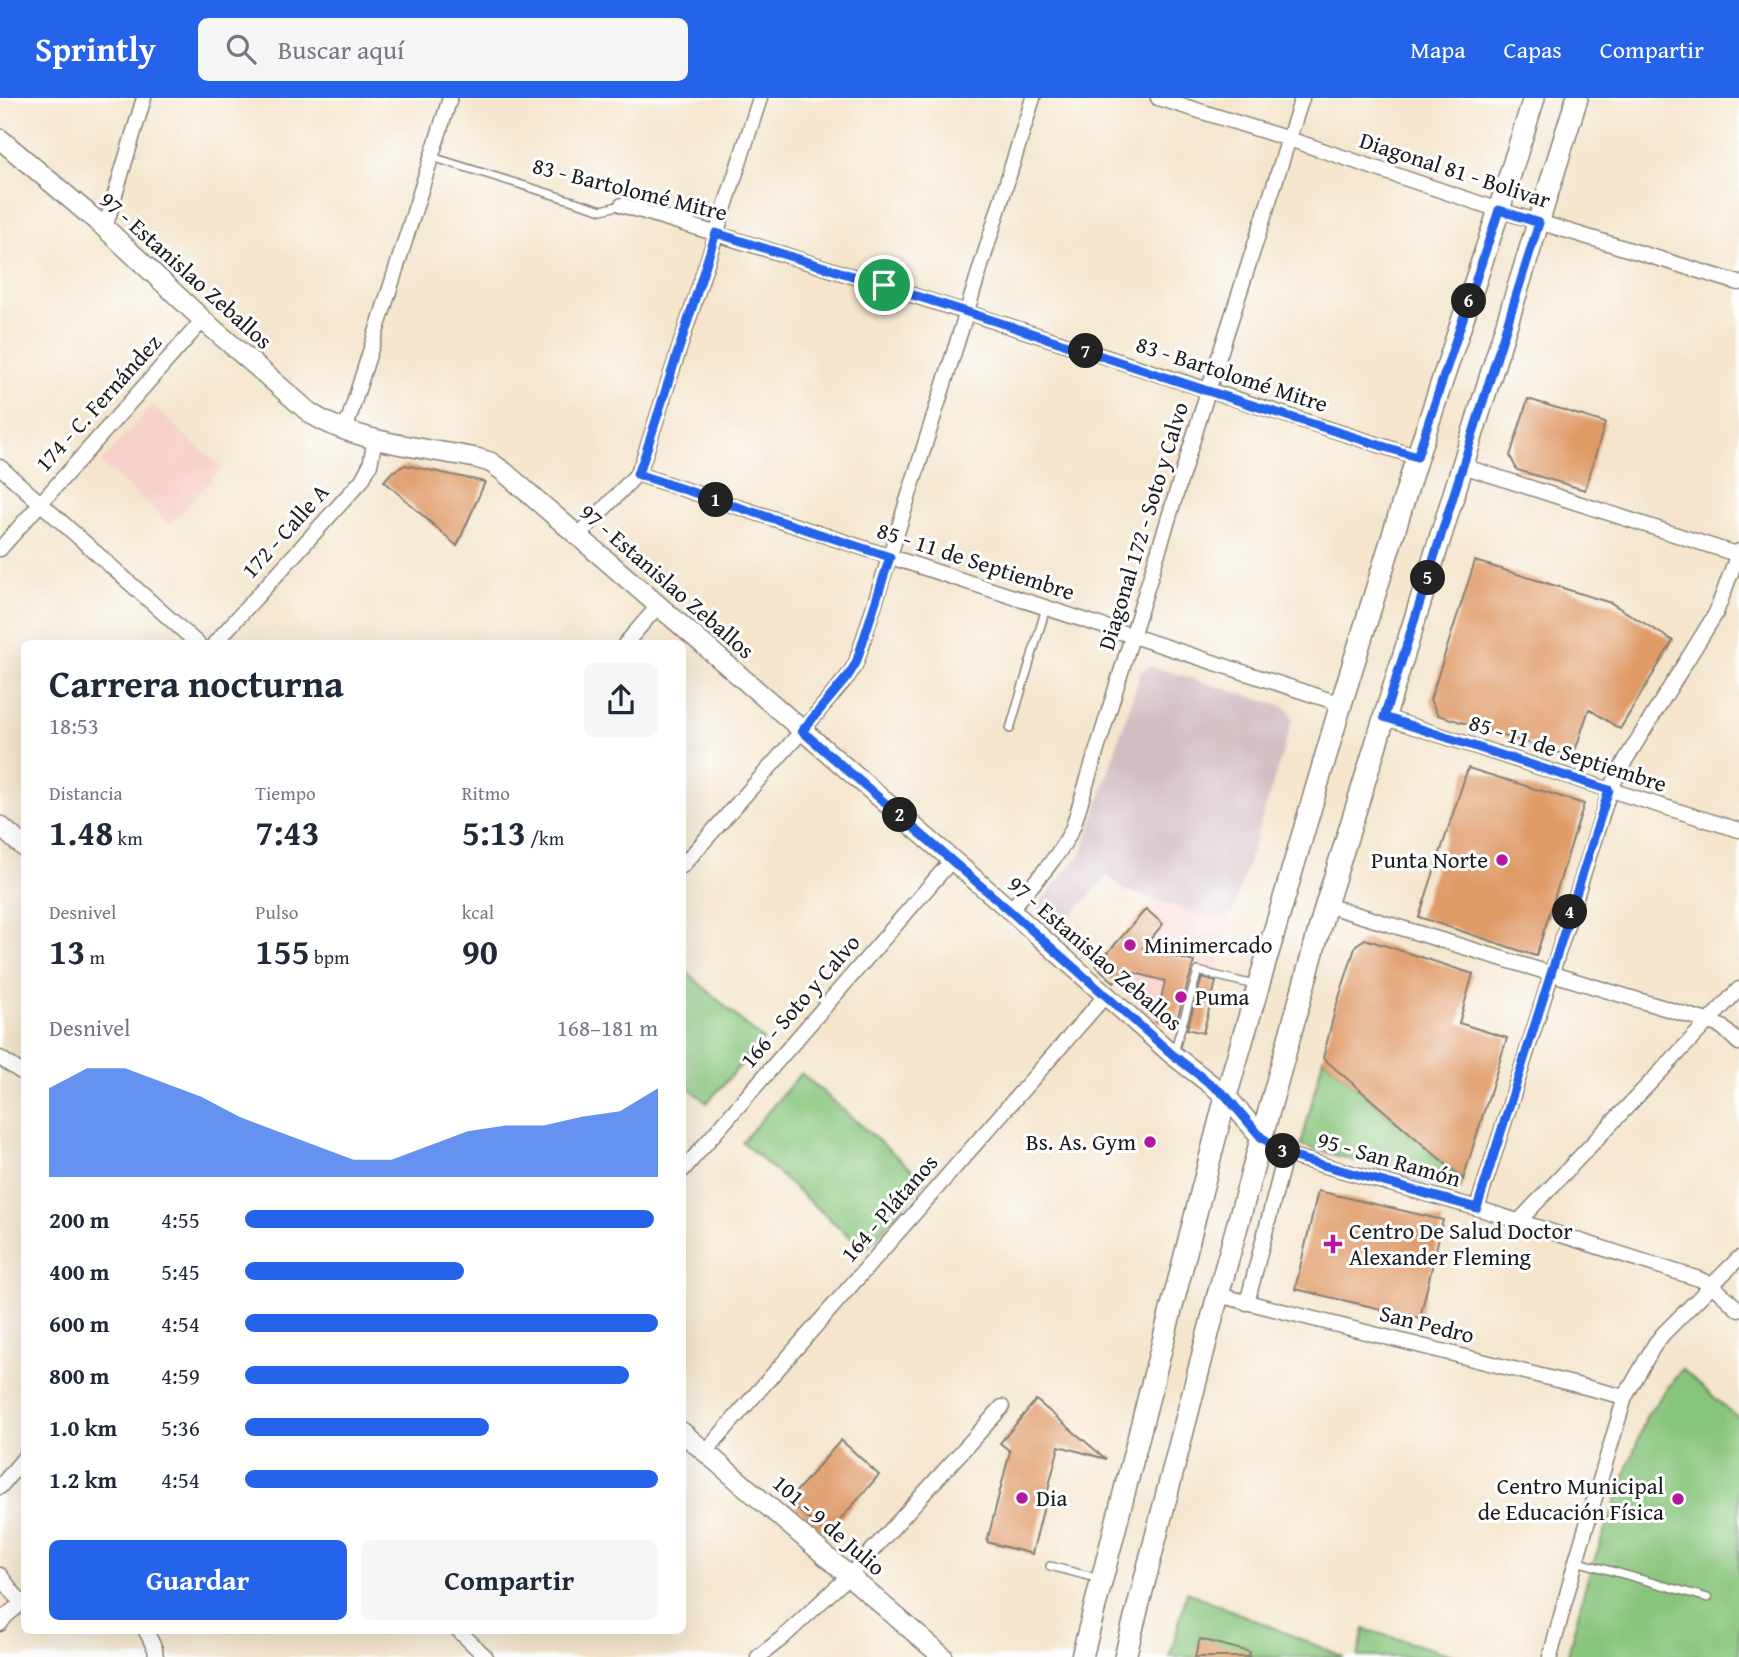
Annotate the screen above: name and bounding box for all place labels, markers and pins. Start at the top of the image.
pin [854,255,914,315]
pin: 6 [1452,284,1486,318]
pin: 7 [1068,334,1104,368]
pin: 1 [698,482,734,518]
pin: 5 [1410,560,1446,596]
pin: 2 [883,798,918,832]
place label: Punta Norte [1371,843,1488,876]
marker: Punta Norte [1494,852,1510,868]
pin: 4 [1552,894,1588,930]
place label: Minimercado [1144,928,1272,961]
marker: Minimercado [1122,937,1138,953]
place label: Puma [1195,980,1250,1013]
marker: Puma [1173,989,1189,1005]
place label: Bs. As. Gym [1026,1125,1136,1158]
marker: Bs. As. Gym [1142,1134,1158,1150]
pin: 3 [1266,1134,1300,1168]
place label: Centro De Salud Doctor Alexander Fleming [1349,1214,1573,1273]
marker: Centro De Salud Doctor Alexander Fleming [1323,1234,1343,1254]
place label: Centro Municipal de Educación Física [1478,1469,1664,1528]
place label: Dia [1036,1481,1067,1514]
marker: Dia [1014,1490,1030,1506]
marker: Centro Municipal de Educación Física [1670,1491,1686,1507]

